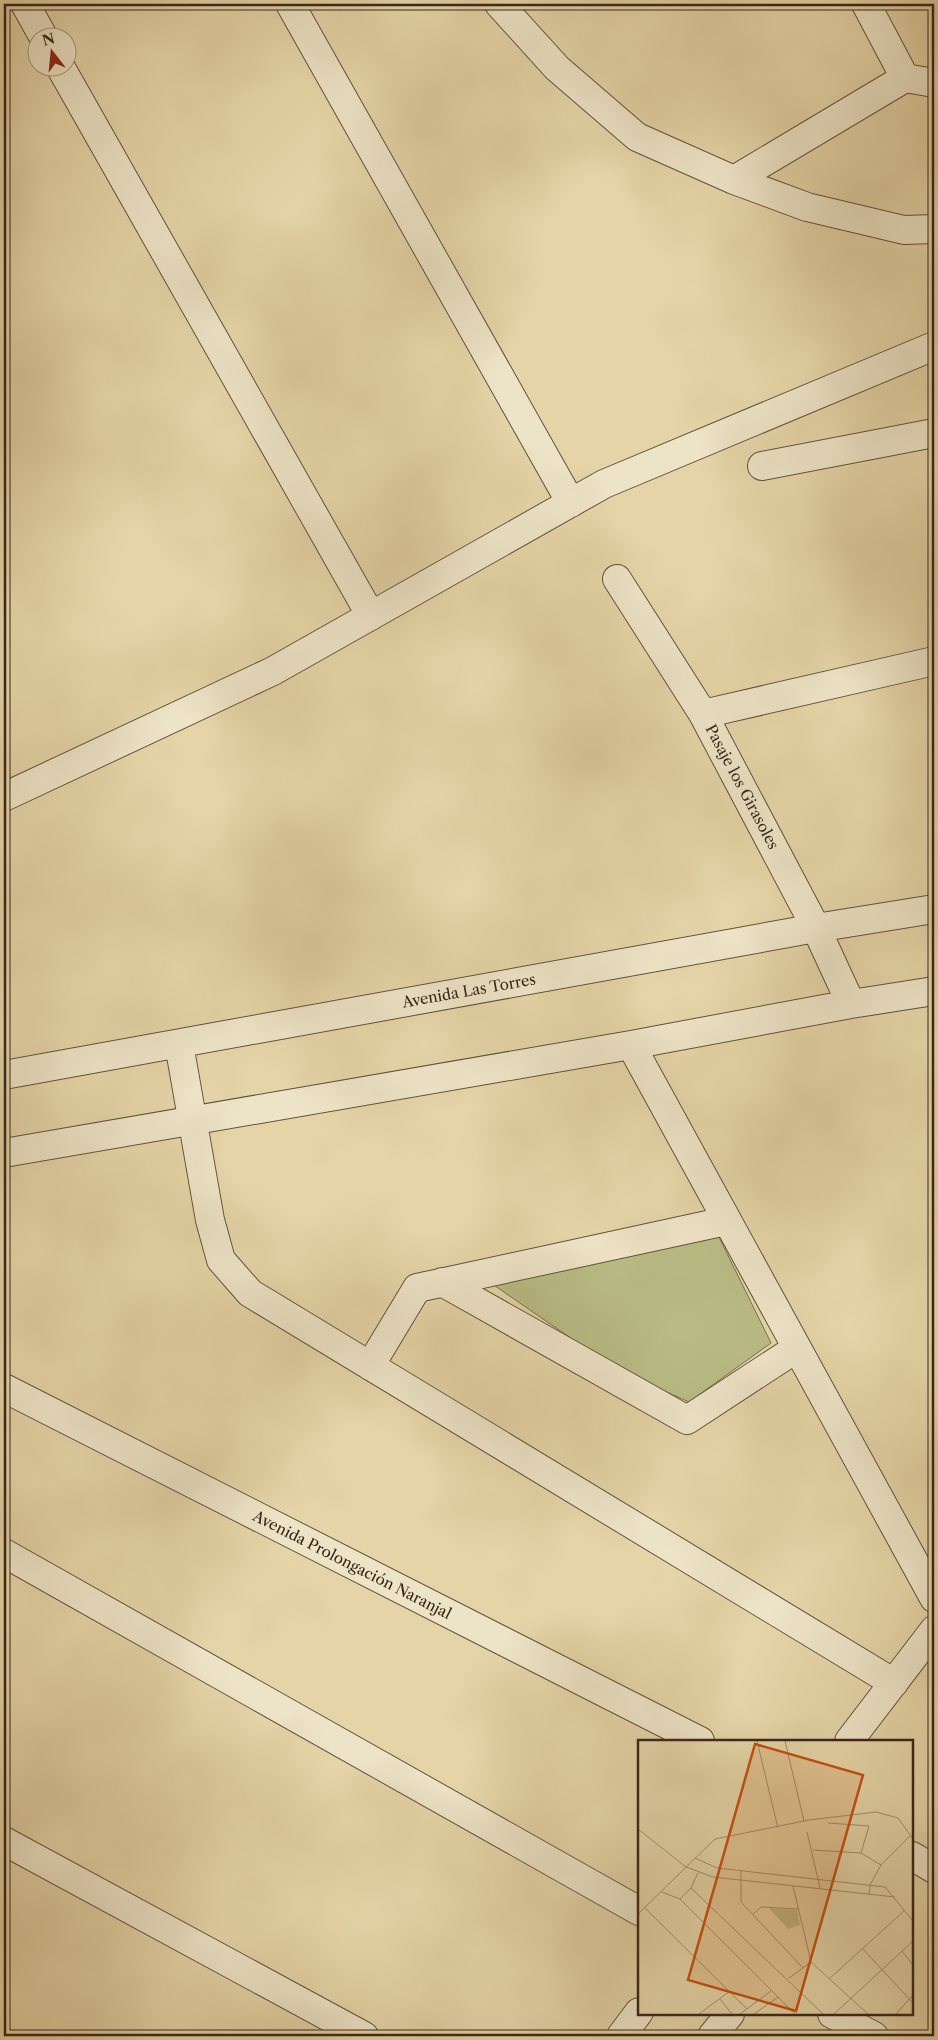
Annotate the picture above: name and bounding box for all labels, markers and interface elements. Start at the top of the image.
north arrow [28,28,78,78]
text: N [40,29,57,50]
street label: Pasaje los Girasoles [701,721,783,853]
street label: Avenida Las Torres [400,969,537,1012]
street label: Avenida Prolongación Naranjal [249,1506,455,1623]
inset map [638,1740,913,2015]

